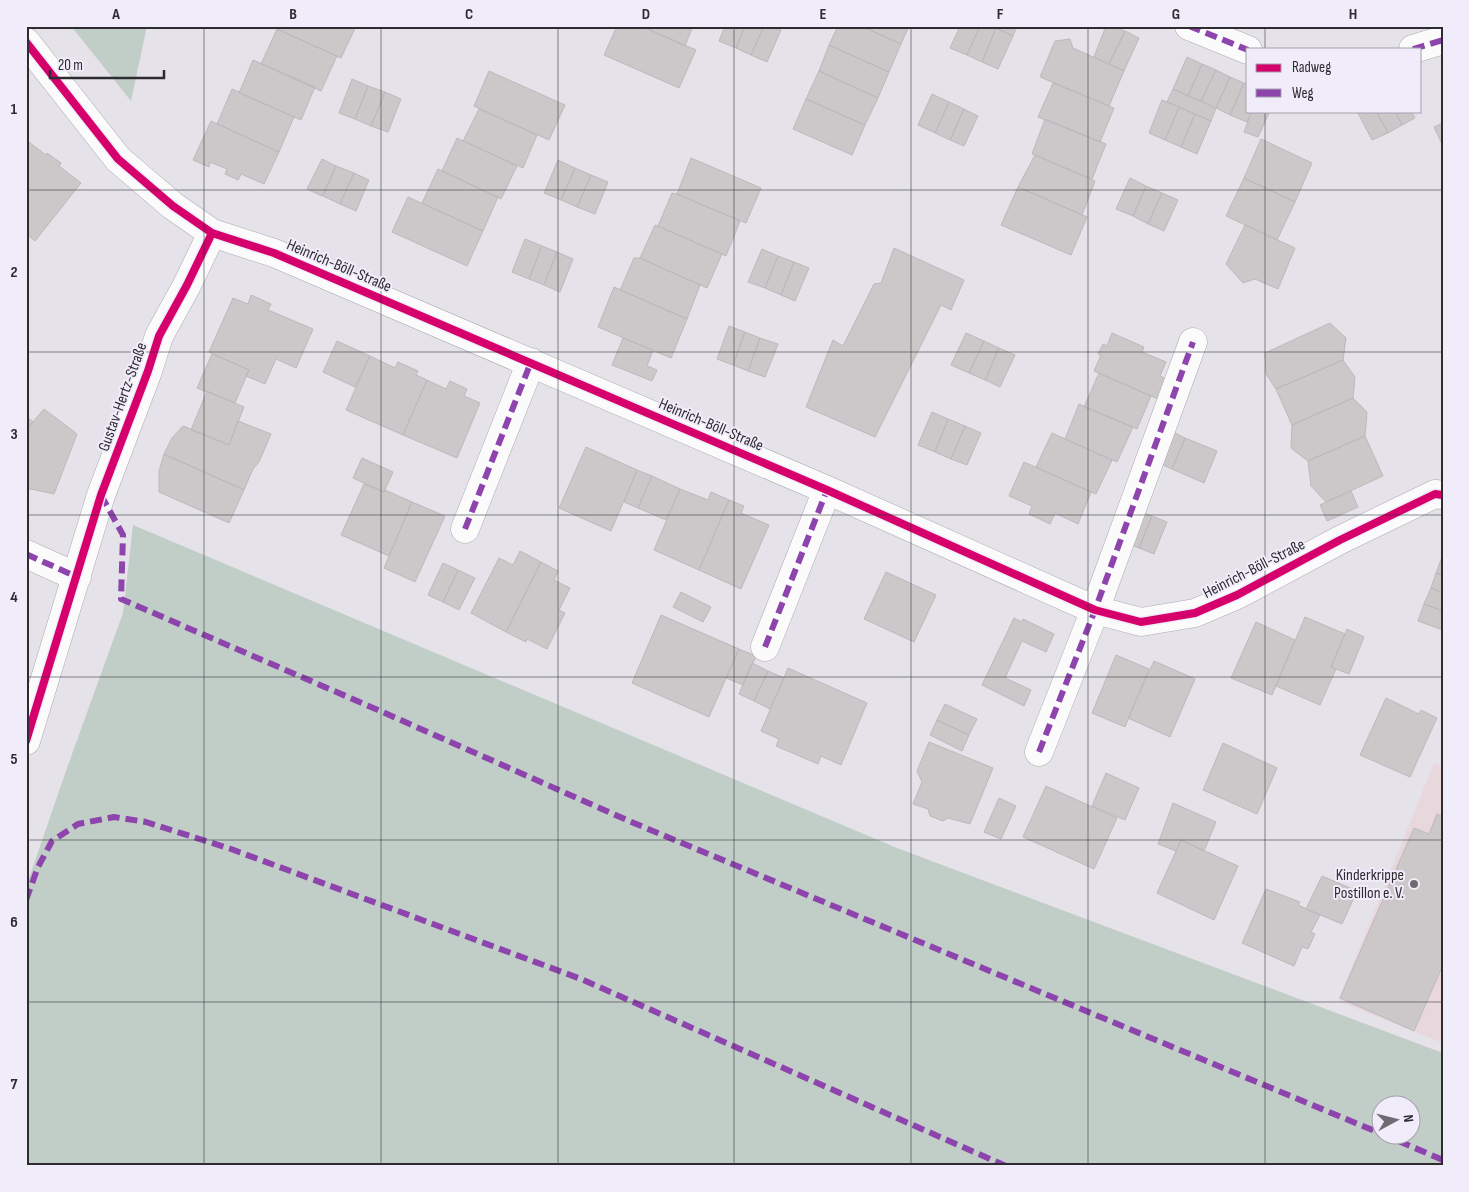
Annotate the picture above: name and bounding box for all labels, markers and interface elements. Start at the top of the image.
text: A [111,5,120,24]
text: B [289,5,297,24]
text: C [465,5,473,24]
text: D [642,5,650,24]
text: E [820,5,827,24]
text: F [997,5,1004,24]
text: G [1172,5,1180,24]
text: H [1349,5,1357,24]
scale bar [50,48,164,80]
legend [1246,48,1422,112]
text: 20 m [58,56,83,75]
text: Radweg [1292,58,1331,77]
text: Weg [1292,84,1314,103]
text: 1 [11,100,18,119]
street label: Heinrich-Böll-Straße [284,235,394,297]
text: 2 [10,263,18,282]
street label: Gustav-Hertz-Straße [95,340,151,454]
street label: Heinrich-Böll-Straße [656,394,766,456]
text: 3 [10,425,18,444]
street label: Heinrich-Böll-Straße [1200,535,1308,603]
text: 4 [10,588,18,607]
text: 5 [10,750,18,769]
place label: Kinderkrippe Postillon e. V. [1334,866,1404,903]
marker: Kinderkrippe Postillon e. V. [1408,878,1420,890]
text: 6 [10,913,18,932]
text: 7 [11,1075,18,1094]
north arrow [1372,1094,1422,1144]
text: N [1400,1114,1417,1123]

